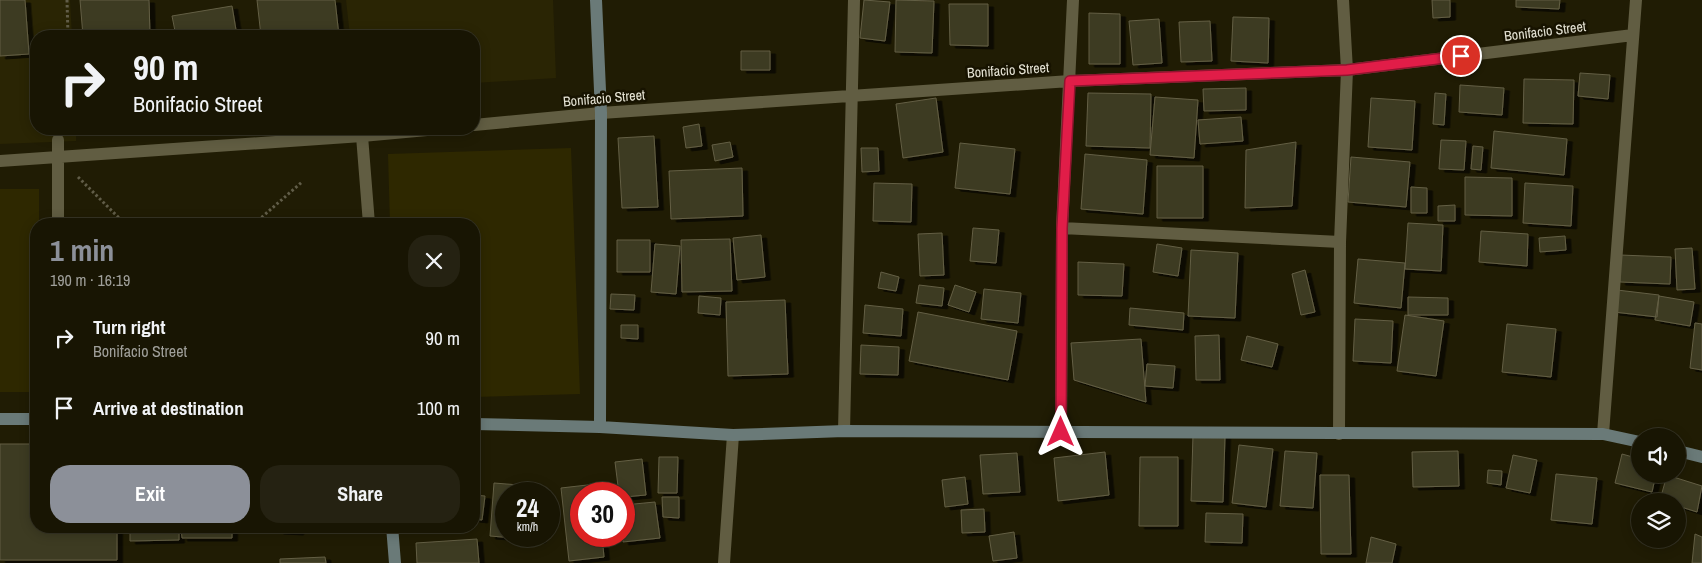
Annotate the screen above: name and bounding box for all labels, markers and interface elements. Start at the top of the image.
street label: Bonifacio Street [1503,17,1587,45]
pin [1440,35,1482,77]
icon: arrive [1447,42,1475,70]
text: 90 m [133,44,198,91]
icon: right [50,50,115,115]
street label: Bonifacio Street [966,58,1050,82]
street label: Bonifacio Street [562,85,646,111]
text: Bonifacio Street [133,89,262,119]
text: 1 min [50,230,114,270]
button: close [408,235,460,287]
text: 190 m · 16:19 [50,269,130,291]
text: Turn right [93,314,165,340]
icon: right [50,324,78,352]
text: 90 m [425,325,460,351]
text: Bonifacio Street [93,340,187,362]
icon: arrive [50,394,78,422]
text: Arrive at destination [93,395,244,421]
text: 100 m [417,395,460,421]
position arrow [1034,405,1086,457]
map controls [1631,428,1686,548]
button: sound [1631,428,1686,483]
button: Exit [50,465,250,523]
button: Share [260,465,460,523]
speed limit sign: 30 [570,482,635,547]
text: 24 [516,491,539,525]
button: layers [1631,493,1686,548]
text: km/h [517,519,538,535]

